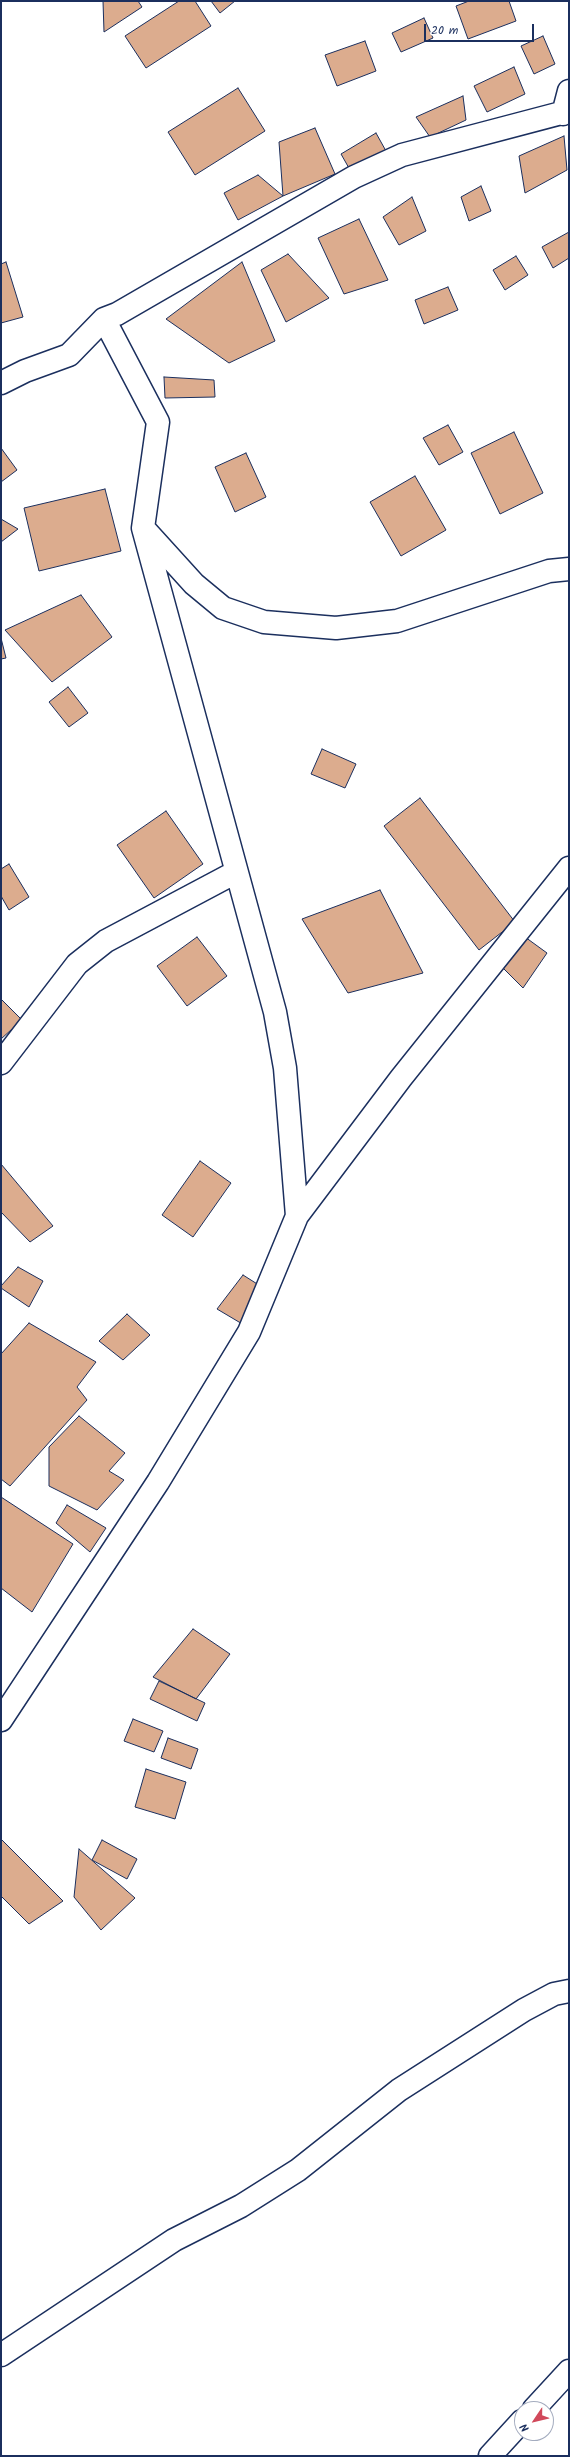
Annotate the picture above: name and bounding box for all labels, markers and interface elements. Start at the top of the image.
scale bar [426,16,536,42]
text: 20 m [431,21,458,40]
north arrow [514,2401,554,2441]
text: N [516,2419,534,2435]

